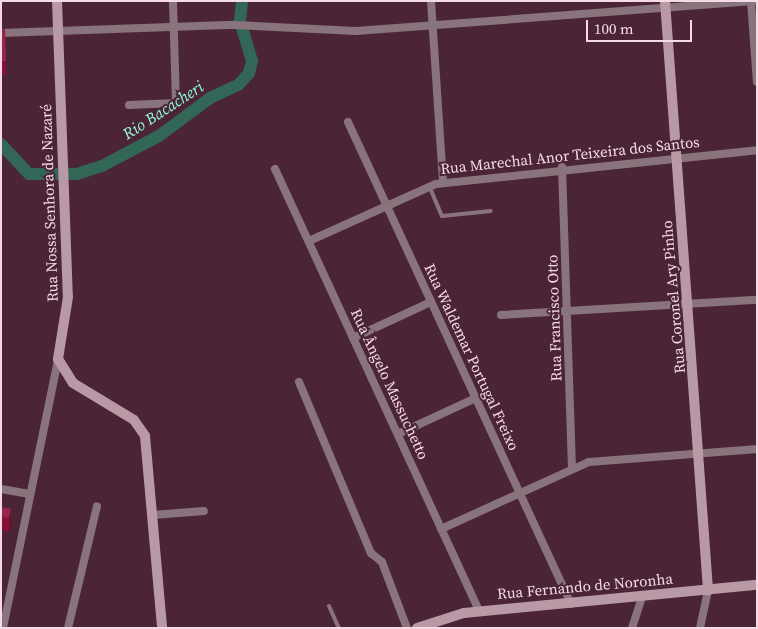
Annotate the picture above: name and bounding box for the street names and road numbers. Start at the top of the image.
street label: Rua Nossa Senhora de Nazaré [37,104,61,302]
street label: Rua Marechal Anor Teixeira dos Santos [439,132,701,178]
street label: Rua Coronel Ary Pinho [657,220,689,374]
street label: Rua Francisco Otto [543,254,565,382]
street label: Rua Waldemar Portugal Freixo [421,261,523,453]
street label: Rua Ângelo Massuchetto [347,306,433,462]
street label: Rua Fernando de Noronha [496,569,674,603]

